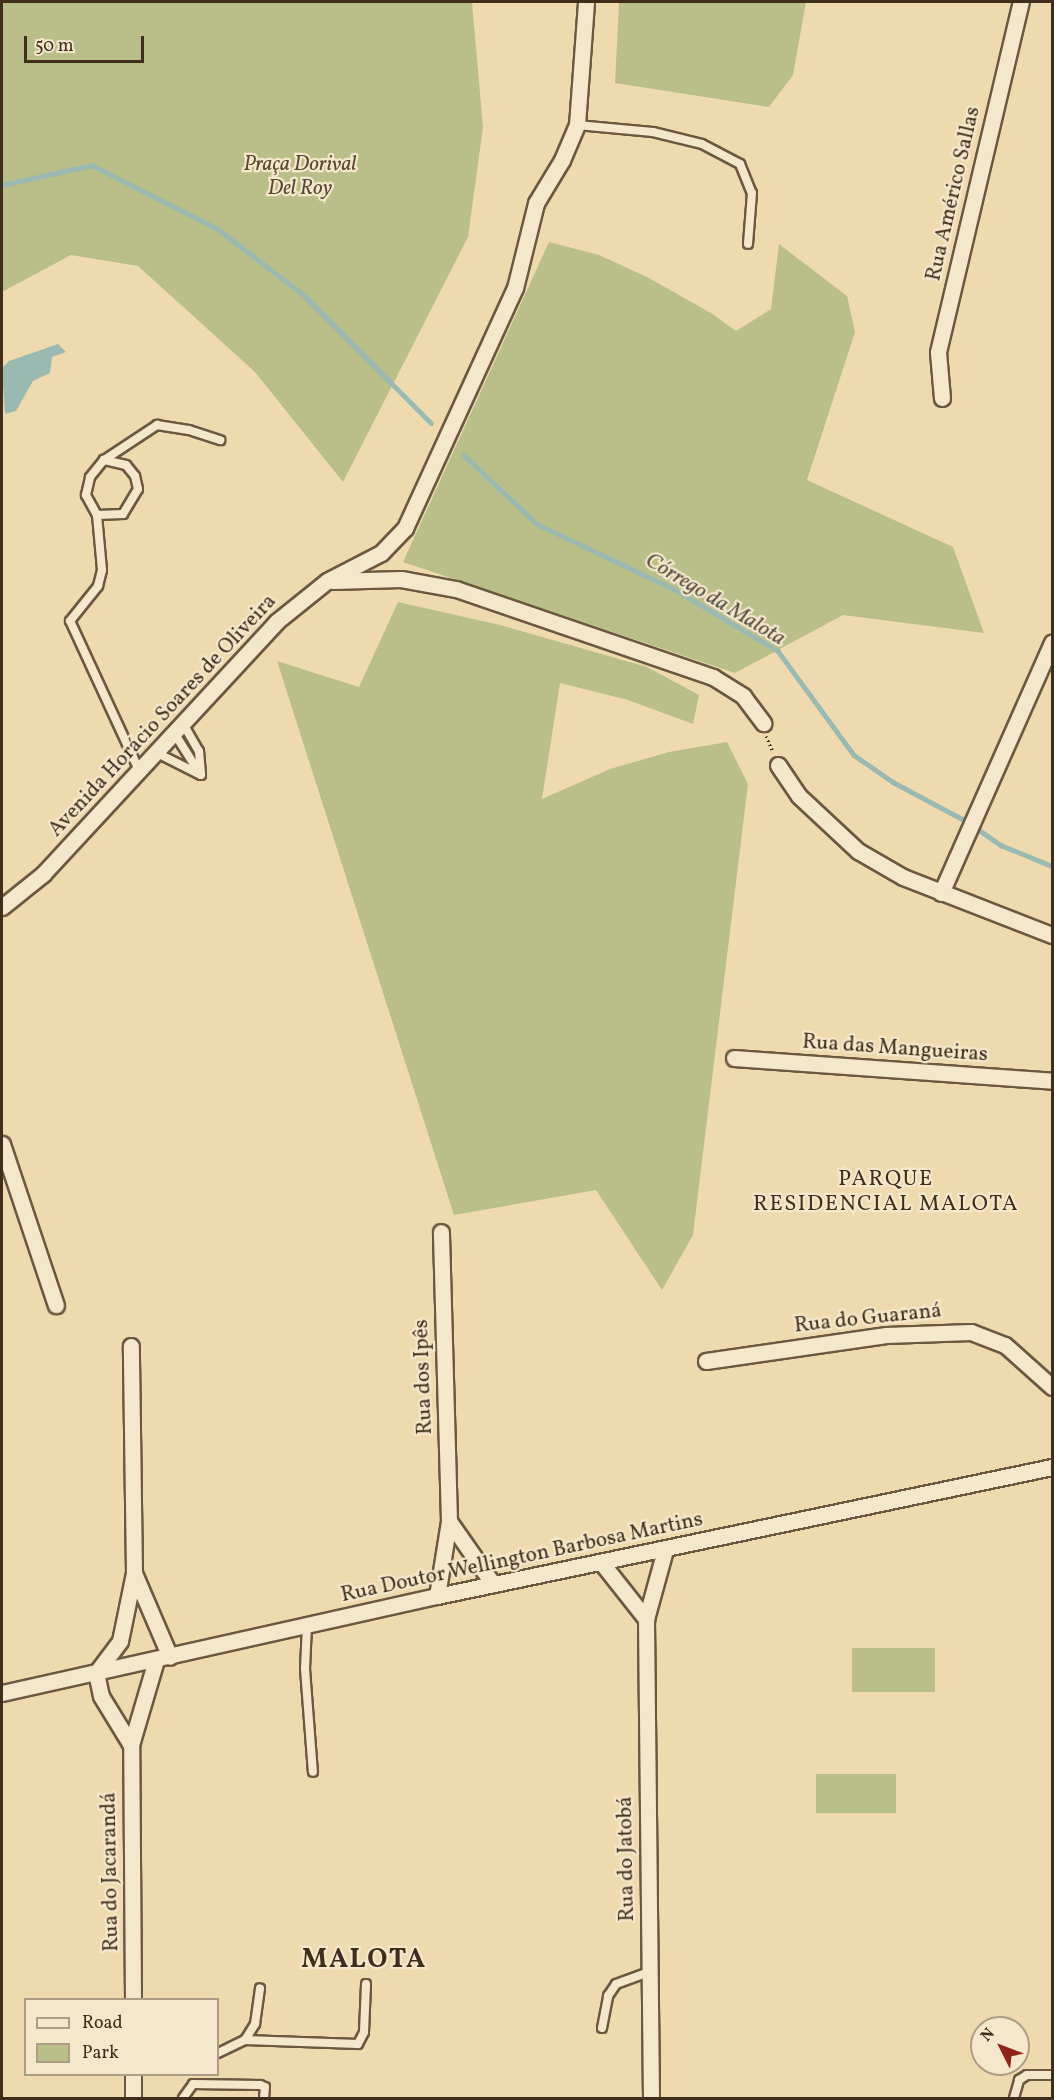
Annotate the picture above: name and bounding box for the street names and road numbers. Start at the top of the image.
street label: Rua Américo Sallas [922,104,986,284]
street label: Avenida Horácio Soares de Oliveira [44,589,282,843]
street label: Rua das Mangueiras [801,1030,989,1068]
street label: Rua do Guaraná [793,1299,943,1339]
street label: Rua dos Ipês [409,1319,439,1435]
street label: Rua Doutor Wellington Barbosa Martins [339,1507,705,1609]
street label: Rua do Jacarandá [97,1792,125,1952]
street label: Rua do Jatobá [613,1796,641,1922]

